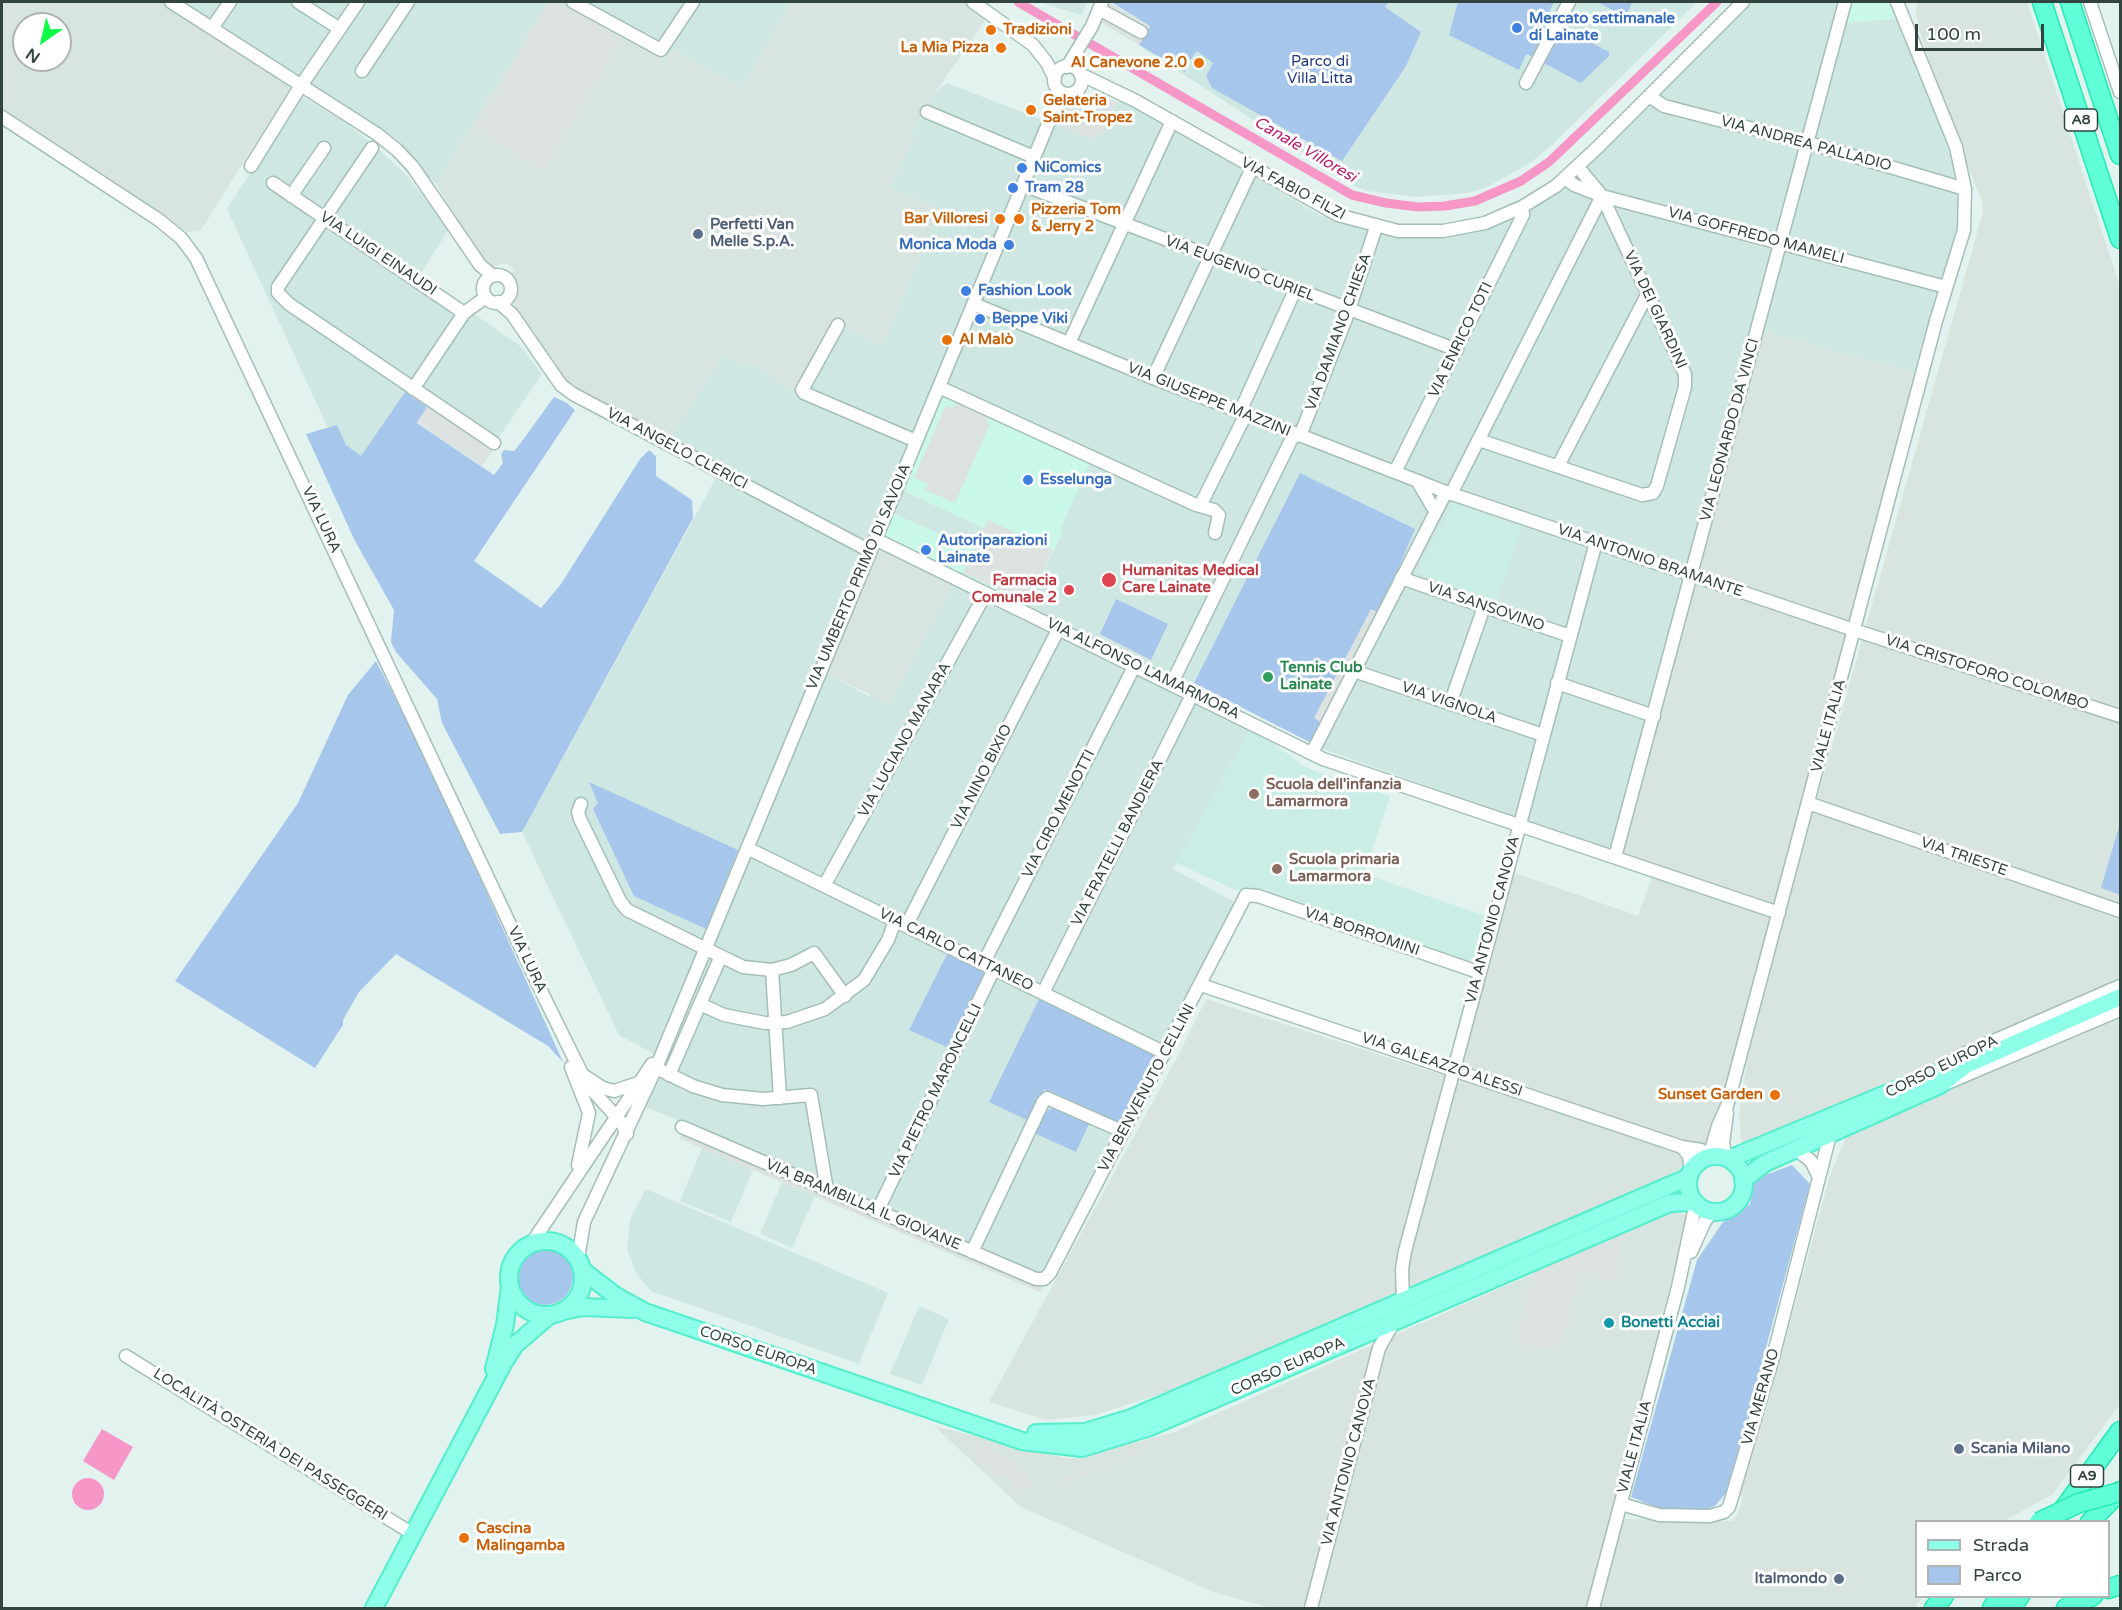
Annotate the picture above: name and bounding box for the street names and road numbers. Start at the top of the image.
road number: A8 [2064,109,2098,131]
street label: VIA ANDREA PALLADIO [1719,113,1893,175]
street label: VIA FABIO FILZI [1238,154,1348,224]
street label: VIA GOFFREDO MAMELI [1666,204,1846,268]
street label: VIA LUIGI EINAUDI [316,208,440,300]
street label: VIA EUGENIO CURIEL [1163,232,1317,306]
street label: VIA DEI GIARDINI [1620,248,1690,372]
street label: VIA DAMIANO CHIESA [1302,251,1376,413]
street label: VIA ENRICO TOTI [1425,279,1497,401]
street label: VIA LEONARDO DA VINCI [1697,336,1763,524]
street label: VIA GIUSEPPE MAZZINI [1125,359,1293,441]
street label: VIA ANGELO CLERICI [603,404,751,494]
street label: VIA UMBERTO PRIMO DI SAVOIA [803,461,915,693]
street label: VIA LURA [298,484,344,556]
street label: VIA ANTONIO BRAMANTE [1555,521,1745,601]
street label: VIA SANSOVINO [1425,579,1547,635]
street label: VIA ALFONSO LAMARMORA [1044,614,1242,724]
street label: VIA CRISTOFORO COLOMBO [1883,632,2091,714]
street label: VIA LUCIANO MANARA [855,659,955,821]
street label: VIALE ITALIA [1808,677,1850,775]
street label: VIA VIGNOLA [1399,678,1499,728]
street label: VIA NINO BIXIO [948,721,1016,833]
street label: VIA CIRO MENOTTI [1019,747,1099,881]
street label: VIA FRATELLI BANDIERA [1068,757,1168,929]
street label: VIA ANTONIO CANOVA [1462,834,1524,1006]
street label: VIA TRIESTE [1918,834,2010,880]
street label: VIA BORROMINI [1302,904,1422,960]
street label: VIA CARLO CATTANEO [876,905,1036,995]
street label: VIA LURA [504,924,550,996]
street label: VIA PIETRO MARONCELLI [886,1001,986,1181]
street label: VIA BENVENUTO CELLINI [1095,1001,1199,1175]
street label: VIA GALEAZZO ALESSI [1359,1029,1525,1101]
street label: CORSO EUROPA [1883,1032,2001,1102]
street label: VIA BRAMBILLA IL GIOVANE [763,1156,963,1254]
street label: CORSO EUROPA [697,1323,819,1379]
street label: CORSO EUROPA [1228,1334,1348,1400]
street label: VIA MERANO [1739,1346,1783,1448]
street label: LOCALITÀ OSTERIA DEI PASSEGGERI [149,1365,391,1525]
street label: VIA ANTONIO CANOVA [1318,1376,1380,1548]
street label: VIALE ITALIA [1614,1398,1656,1496]
road number: A9 [2070,1465,2104,1487]

